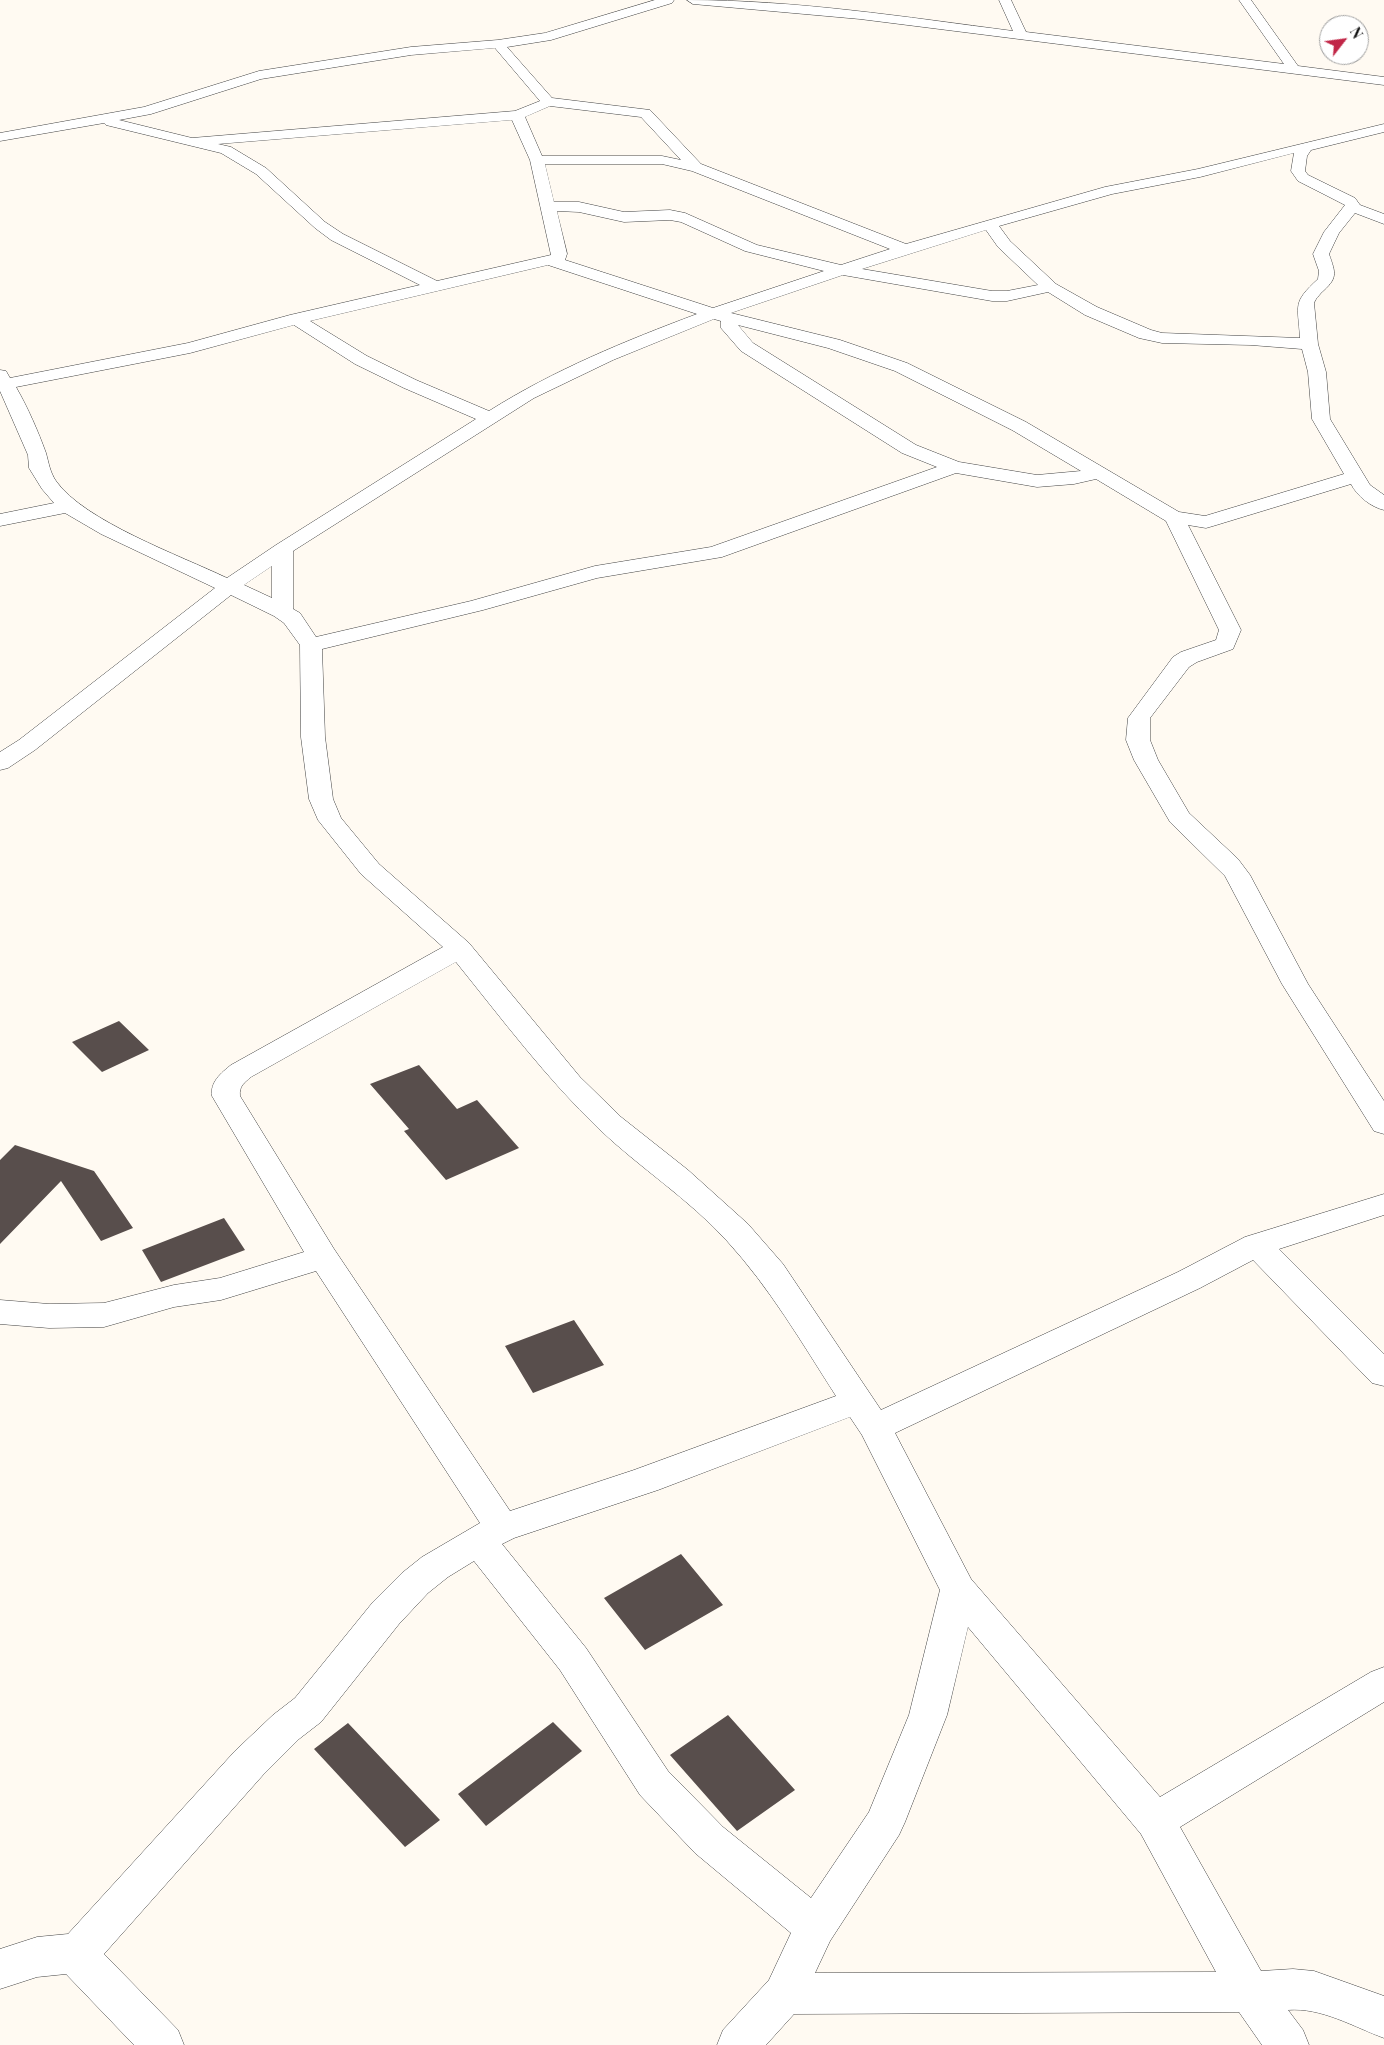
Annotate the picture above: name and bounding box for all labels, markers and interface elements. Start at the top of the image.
north arrow [1319,15,1369,65]
text: N [1346,24,1367,42]

